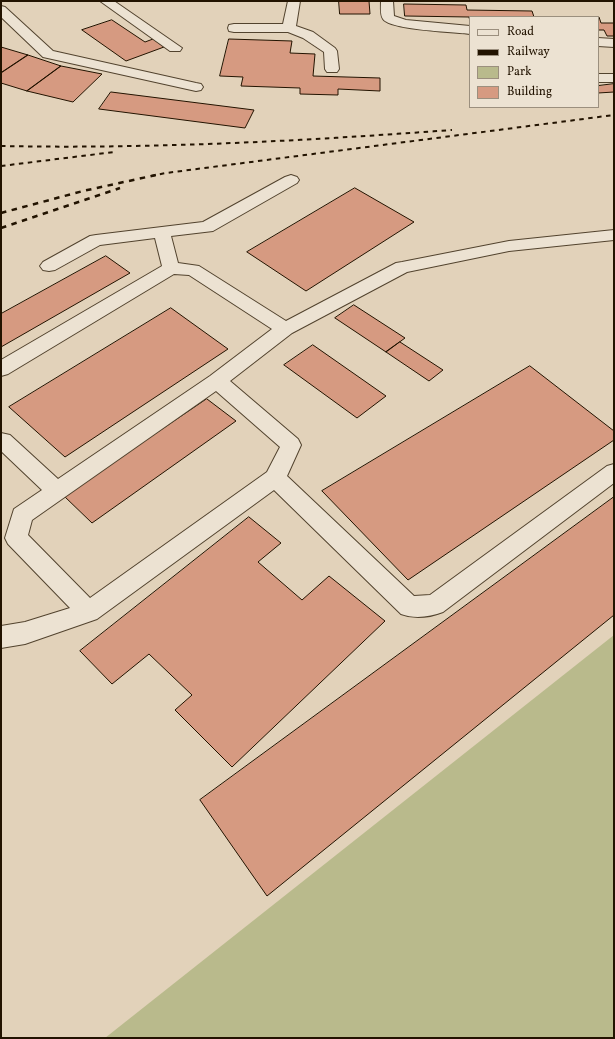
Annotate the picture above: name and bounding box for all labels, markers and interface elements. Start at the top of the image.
legend [469,16,599,108]
text: Road [507,24,534,40]
text: Railway [507,44,550,60]
text: Park [507,64,532,80]
text: Building [507,84,552,100]

